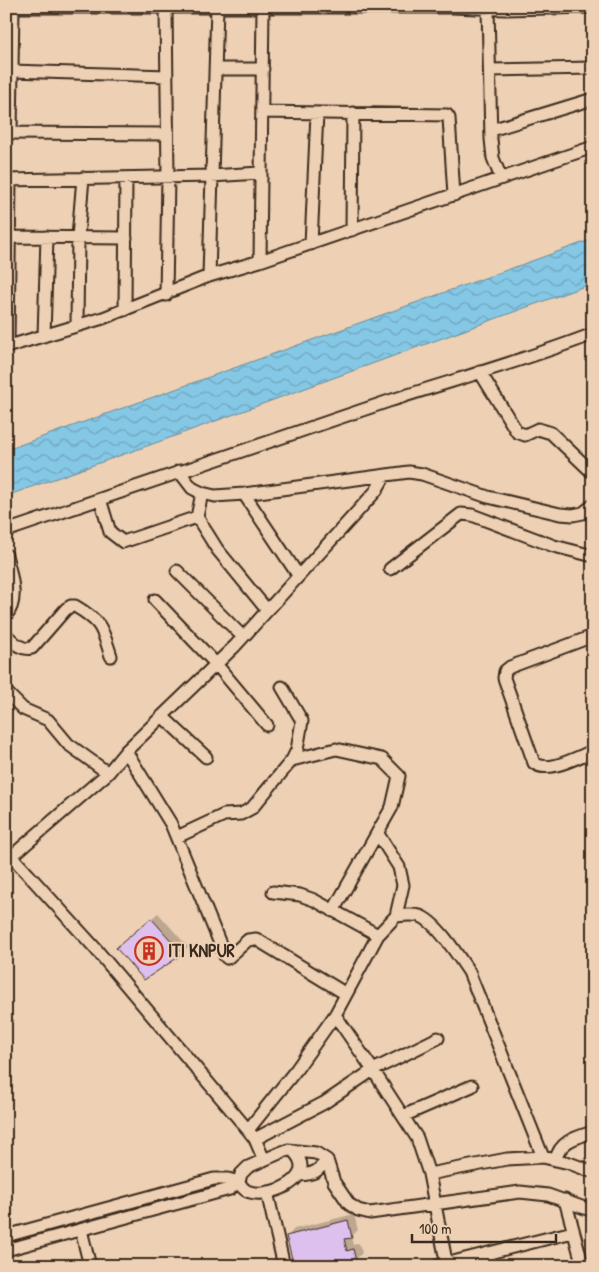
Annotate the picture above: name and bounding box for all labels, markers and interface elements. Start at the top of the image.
building icon: ITI KNPUR [134,936,164,966]
place label: ITI KNPUR [168,938,236,963]
scale bar [412,1212,555,1244]
text: 100 m [419,1218,452,1239]

